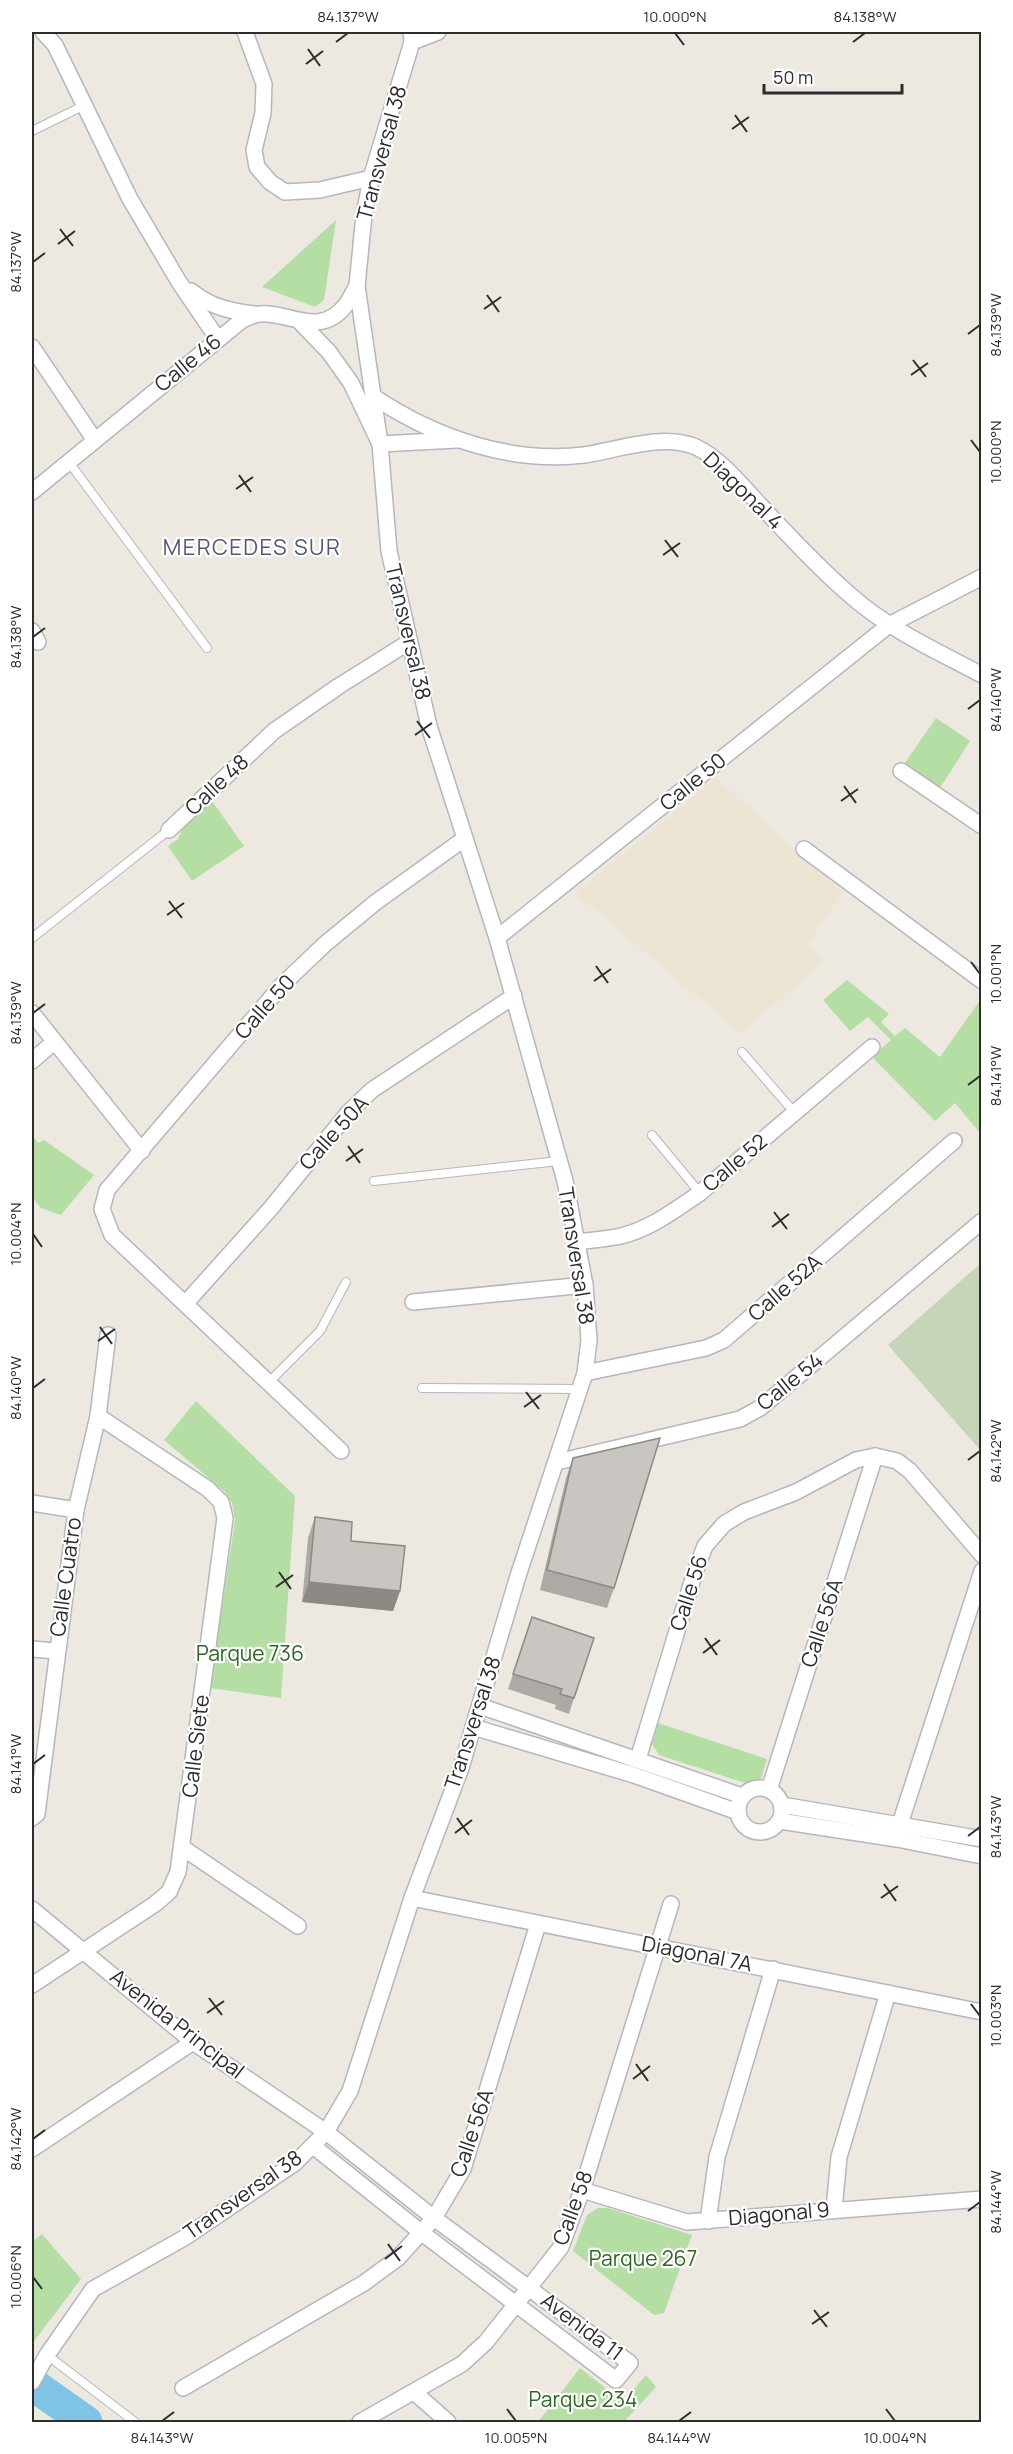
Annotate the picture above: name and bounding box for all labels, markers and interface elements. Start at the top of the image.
text: 84.137°W [317,6,379,27]
text: 10.000°N [643,6,707,27]
text: 84.138°W [834,6,896,27]
scale bar [764,57,902,95]
text: 50 m [773,65,813,89]
street label: Transversal 38 [350,82,413,223]
text: 84.137°W [5,231,26,293]
text: 84.139°W [985,293,1006,357]
street label: Calle 46 [148,327,227,398]
text: 10.000°N [985,420,1006,484]
street label: Diagonal 4 [698,445,790,535]
district label: MERCEDES SUR [163,532,341,562]
street label: Transversal 38 [380,561,438,702]
text: 84.138°W [5,606,26,668]
text: 84.140°W [985,668,1006,732]
street label: Calle 50 [653,746,731,817]
street label: Calle 48 [178,748,254,821]
text: 10.001°N [985,944,1006,1004]
street label: Calle 50 [228,968,301,1045]
text: 84.139°W [5,981,26,1045]
text: 84.141°W [985,1046,1006,1106]
street label: Calle 50A [292,1089,374,1176]
street label: Calle 52 [696,1127,773,1198]
street label: Transversal 38 [552,1185,602,1327]
text: 10.004°N [5,1203,26,1265]
street label: Calle 52A [741,1247,827,1327]
street label: Calle 54 [750,1346,828,1416]
text: 84.140°W [5,1356,26,1420]
text: 84.142°W [985,1419,1006,1483]
street label: Calle Cuatro [43,1515,87,1638]
street label: Calle 56 [663,1551,713,1634]
street label: Calle 56A [794,1575,848,1670]
park label: Parque 736 [196,1639,304,1667]
street label: Transversal 38 [437,1652,507,1793]
street label: Calle Siete [175,1693,215,1799]
text: 84.141°W [5,1734,26,1794]
text: 84.143°W [985,1795,1006,1859]
street label: Diagonal 7A [640,1929,755,1977]
street label: Avenida Principal [105,1962,251,2084]
text: 10.003°N [985,1985,1006,2047]
street label: Calle 56A [443,2085,499,2180]
text: 84.142°W [5,2107,26,2171]
street label: Transversal 38 [178,2143,307,2245]
street label: Calle 58 [546,2167,598,2249]
text: 84.144°W [985,2170,1006,2234]
street label: Diagonal 9 [727,2195,831,2231]
park label: Parque 267 [589,2244,697,2272]
text: 10.006°N [5,2245,26,2309]
street label: Avenida 11 [536,2286,630,2366]
park label: Parque 234 [529,2385,637,2413]
text: 84.143°W [130,2427,194,2448]
text: 10.005°N [485,2427,547,2448]
text: 84.144°W [647,2427,711,2448]
text: 10.004°N [864,2427,926,2448]

